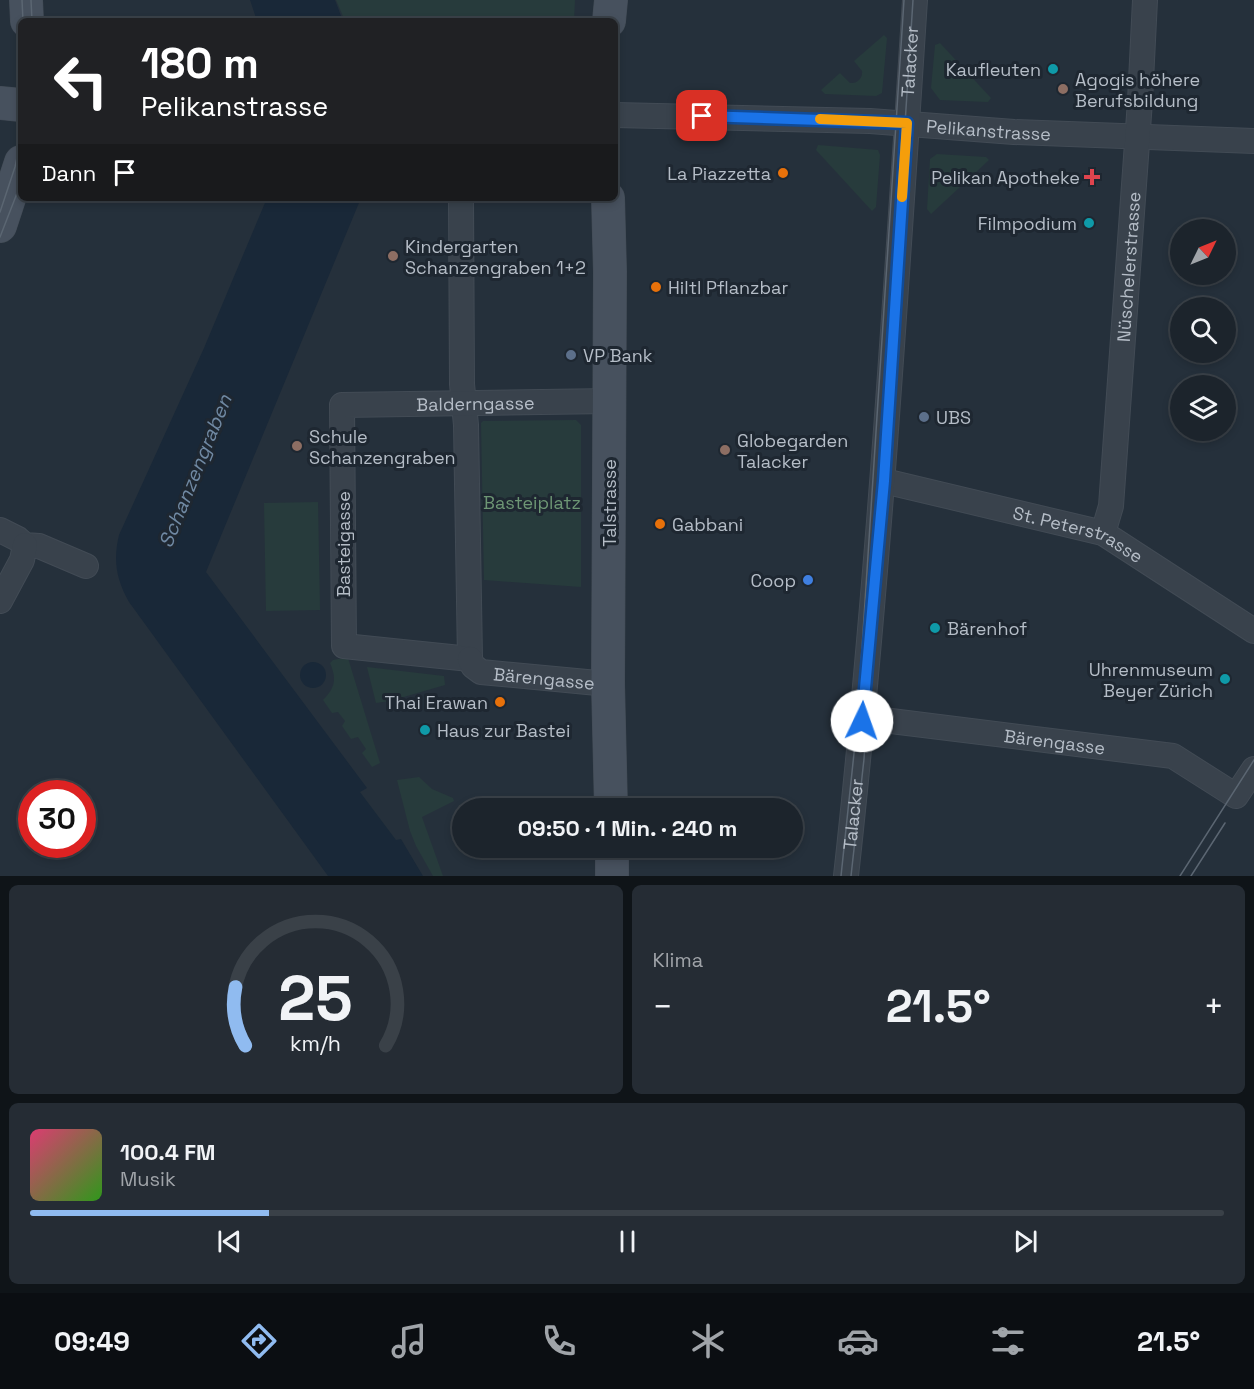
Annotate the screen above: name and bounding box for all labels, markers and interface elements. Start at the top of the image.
street label: Talacker [895,25,923,98]
text: 180 m [141,37,259,90]
icon: left [42,42,120,120]
place label: Kaufleuten [946,58,1041,81]
marker: Kaufleuten [1046,62,1060,76]
place label: Agogis höhere Berufsbildung [1075,68,1200,112]
marker: Agogis höhere Berufsbildung [1056,82,1070,96]
text: Pelikanstrasse [141,89,328,124]
pin [676,90,727,141]
icon: arrive [685,99,718,132]
street label: Pelikanstrasse [925,114,1051,145]
icon: arrive [108,156,141,189]
text: Dann [42,159,96,187]
place label: La Piazzetta [667,162,771,185]
marker: La Piazzetta [776,166,790,180]
place label: Pelikan Apotheke [931,166,1080,189]
marker: Pelikan Apotheke [1085,170,1099,184]
street label: Nüschelerstrasse [1111,191,1145,343]
place label: Filmpodium [978,212,1077,235]
marker: Filmpodium [1082,216,1096,230]
north arrow [1170,219,1236,285]
map controls [1170,219,1236,441]
place label: Kindergarten Schanzengraben 1+2 [405,235,586,279]
marker: Kindergarten Schanzengraben 1+2 [386,249,400,263]
place label: Hiltl Pflanzbar [668,276,788,299]
marker: Hiltl Pflanzbar [649,280,663,294]
button: search [1170,297,1236,363]
place label: VP Bank [583,344,653,367]
marker: VP Bank [564,348,578,362]
button: layers [1170,375,1236,441]
water label: Schanzengraben [152,390,238,551]
street label: Balderngasse [416,391,535,415]
place label: UBS [936,406,971,429]
marker: UBS [917,410,931,424]
place label: Schule Schanzengraben [309,425,456,469]
place label: Globegarden Talacker [737,429,848,473]
marker: Schule Schanzengraben [290,439,304,453]
marker: Globegarden Talacker [718,443,732,457]
street label: Talstrasse [598,459,621,547]
street label: Basteigasse [332,491,355,597]
park label: Basteiplatz [483,491,581,514]
street label: St. Peterstrasse [1011,501,1148,568]
place label: Gabbani [672,513,743,536]
marker: Gabbani [653,517,667,531]
place label: Coop [751,569,796,592]
marker: Coop [801,573,815,587]
place label: Bärenhof [947,617,1027,640]
marker: Bärenhof [928,621,942,635]
place label: Uhrenmuseum Beyer Zürich [1089,658,1213,702]
street label: Bärengasse [492,662,596,694]
marker: Uhrenmuseum Beyer Zürich [1218,672,1232,686]
position arrow [830,689,894,753]
place label: Thai Erawan [385,691,488,714]
marker: Thai Erawan [493,695,507,709]
place label: Haus zur Bastei [437,719,570,742]
marker: Haus zur Bastei [418,723,432,737]
street label: Bärengasse [1003,724,1107,759]
street label: Talacker [837,778,868,851]
speed limit sign: 30 [18,780,96,858]
text: 09:50 · 1 Min. · 240 m [518,814,737,842]
text: Klima [653,947,703,973]
text: 25 [278,959,353,1038]
text: 21.5° [886,978,991,1035]
text: − [653,986,673,1028]
text: + [1204,986,1224,1028]
text: km/h [290,1031,341,1058]
text: 100.4 FM [120,1138,215,1166]
text: Musik [120,1166,176,1192]
icon: previous [213,1225,246,1258]
icon: pause [611,1225,644,1258]
icon: next [1009,1225,1042,1258]
icon: directions [238,1320,280,1362]
icon: music [388,1320,430,1362]
icon: phone [538,1320,580,1362]
icon: climate [687,1320,729,1362]
icon: car [837,1320,879,1362]
icon: filters [987,1320,1029,1362]
text: 09:49 [54,1324,130,1359]
text: 21.5° [1137,1324,1200,1359]

